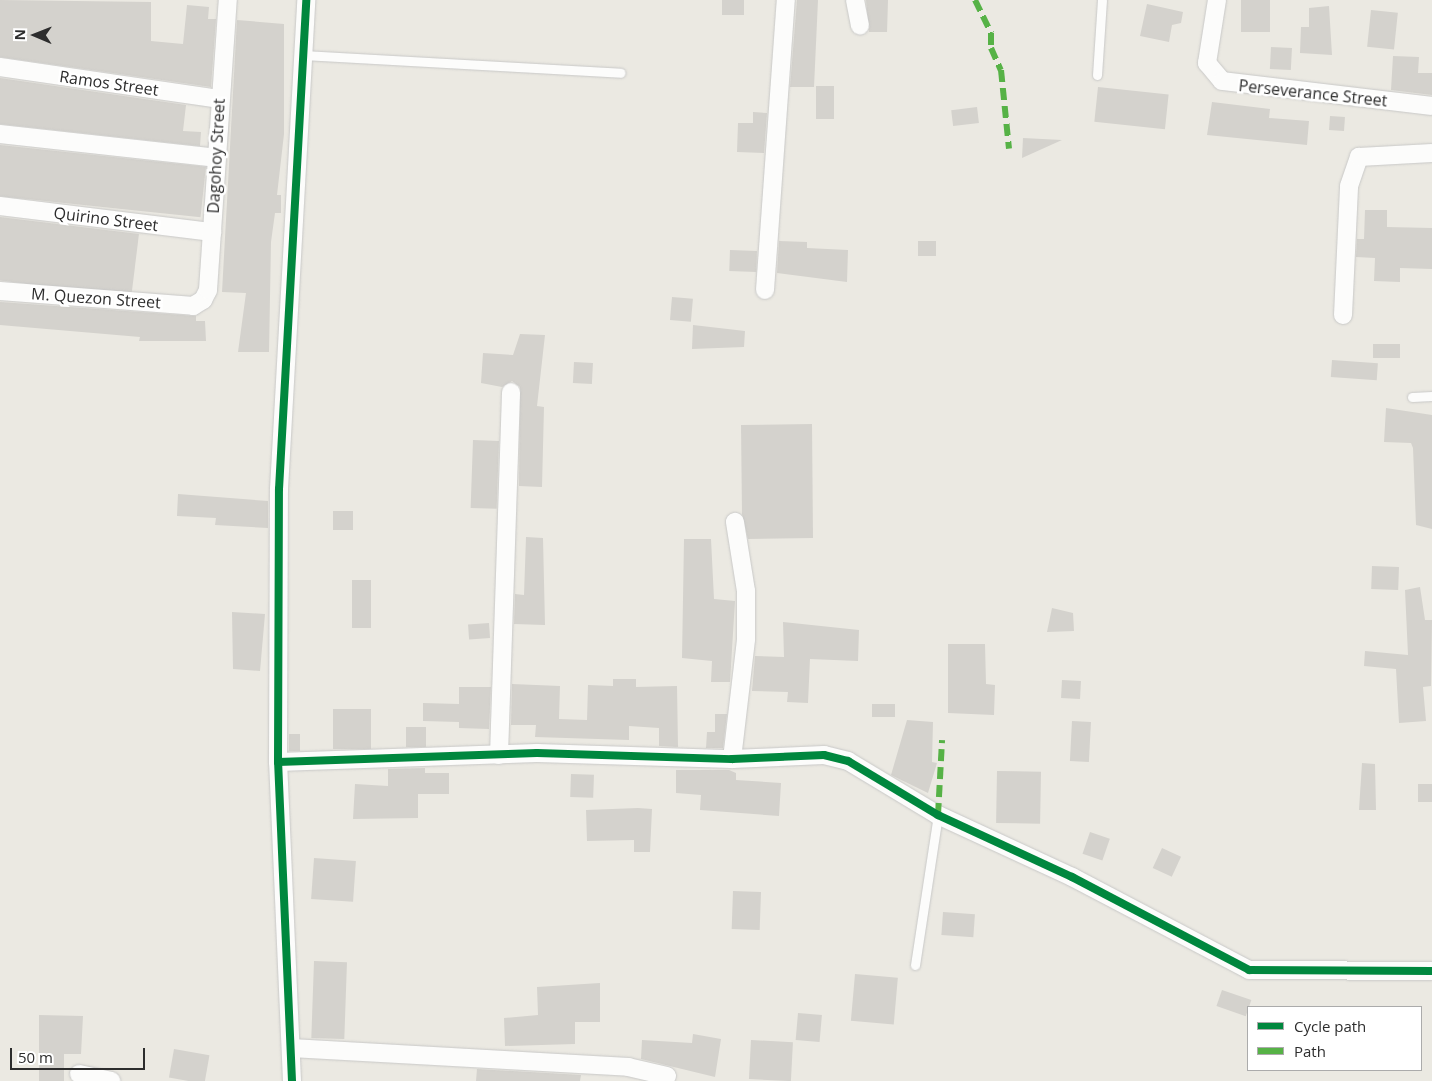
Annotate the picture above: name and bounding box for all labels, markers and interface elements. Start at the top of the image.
north arrow [10,10,60,60]
text: N [10,29,29,41]
street label: Ramos Street [58,67,160,99]
street label: Perseverance Street [1238,76,1388,110]
street label: Dagohoy Street [203,98,229,214]
street label: Quirino Street [53,203,159,235]
street label: M. Quezon Street [31,284,161,312]
legend [1247,1006,1422,1071]
text: Cycle path [1294,1016,1366,1036]
scale bar [12,1038,148,1070]
text: Path [1294,1041,1326,1061]
text: 50 m [18,1047,53,1067]

